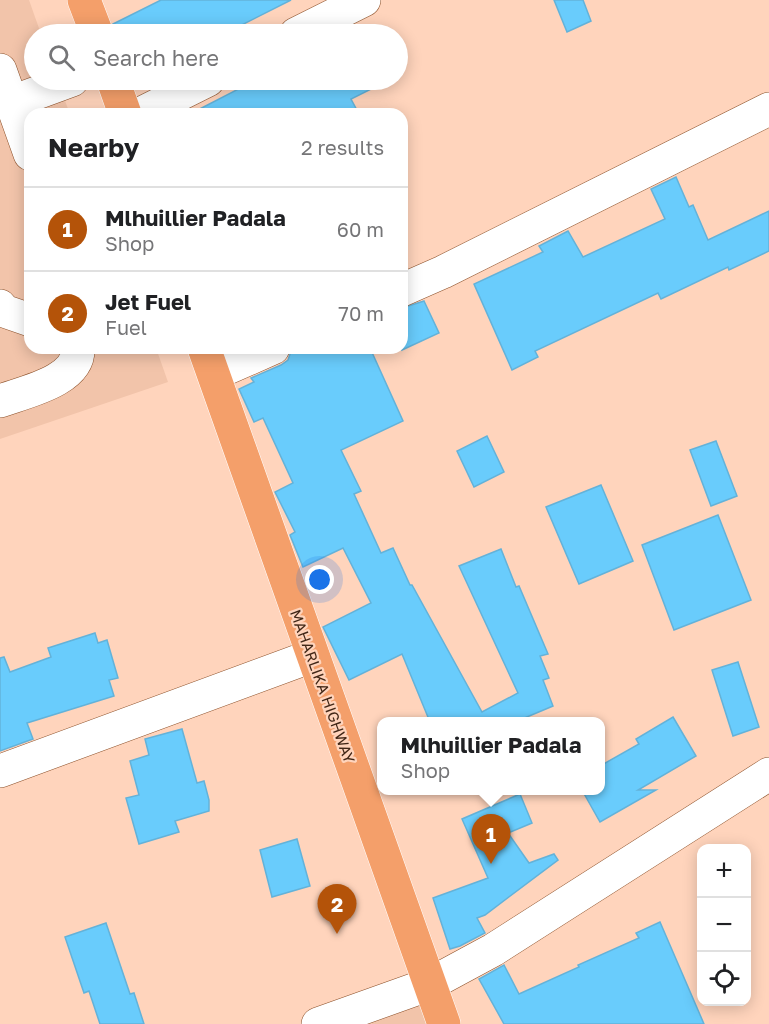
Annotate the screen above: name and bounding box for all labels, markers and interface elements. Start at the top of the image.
search box [24,24,408,90]
icon: search [45,41,78,74]
text: Search here [93,44,219,71]
text: Nearby [48,132,139,163]
text: 2 results [301,135,384,159]
text: Mlhuillier Padala [105,204,286,231]
text: 1 [62,217,73,241]
text: 60 m [337,217,384,241]
text: Shop [105,231,154,255]
text: Jet Fuel [105,288,191,315]
text: 2 [61,301,74,325]
text: 70 m [338,301,384,325]
text: Fuel [105,315,147,339]
your location [305,565,334,594]
street label: MAHARLIKA HIGHWAY [287,607,359,766]
popup [377,717,605,795]
text: Mlhuillier Padala [401,731,581,758]
text: Shop [401,758,450,782]
pin: 1 [472,814,510,864]
map controls [697,844,751,1006]
button: + [697,844,751,898]
pin: 2 [318,884,356,934]
button: − [697,898,751,952]
button: locate [697,952,751,1006]

